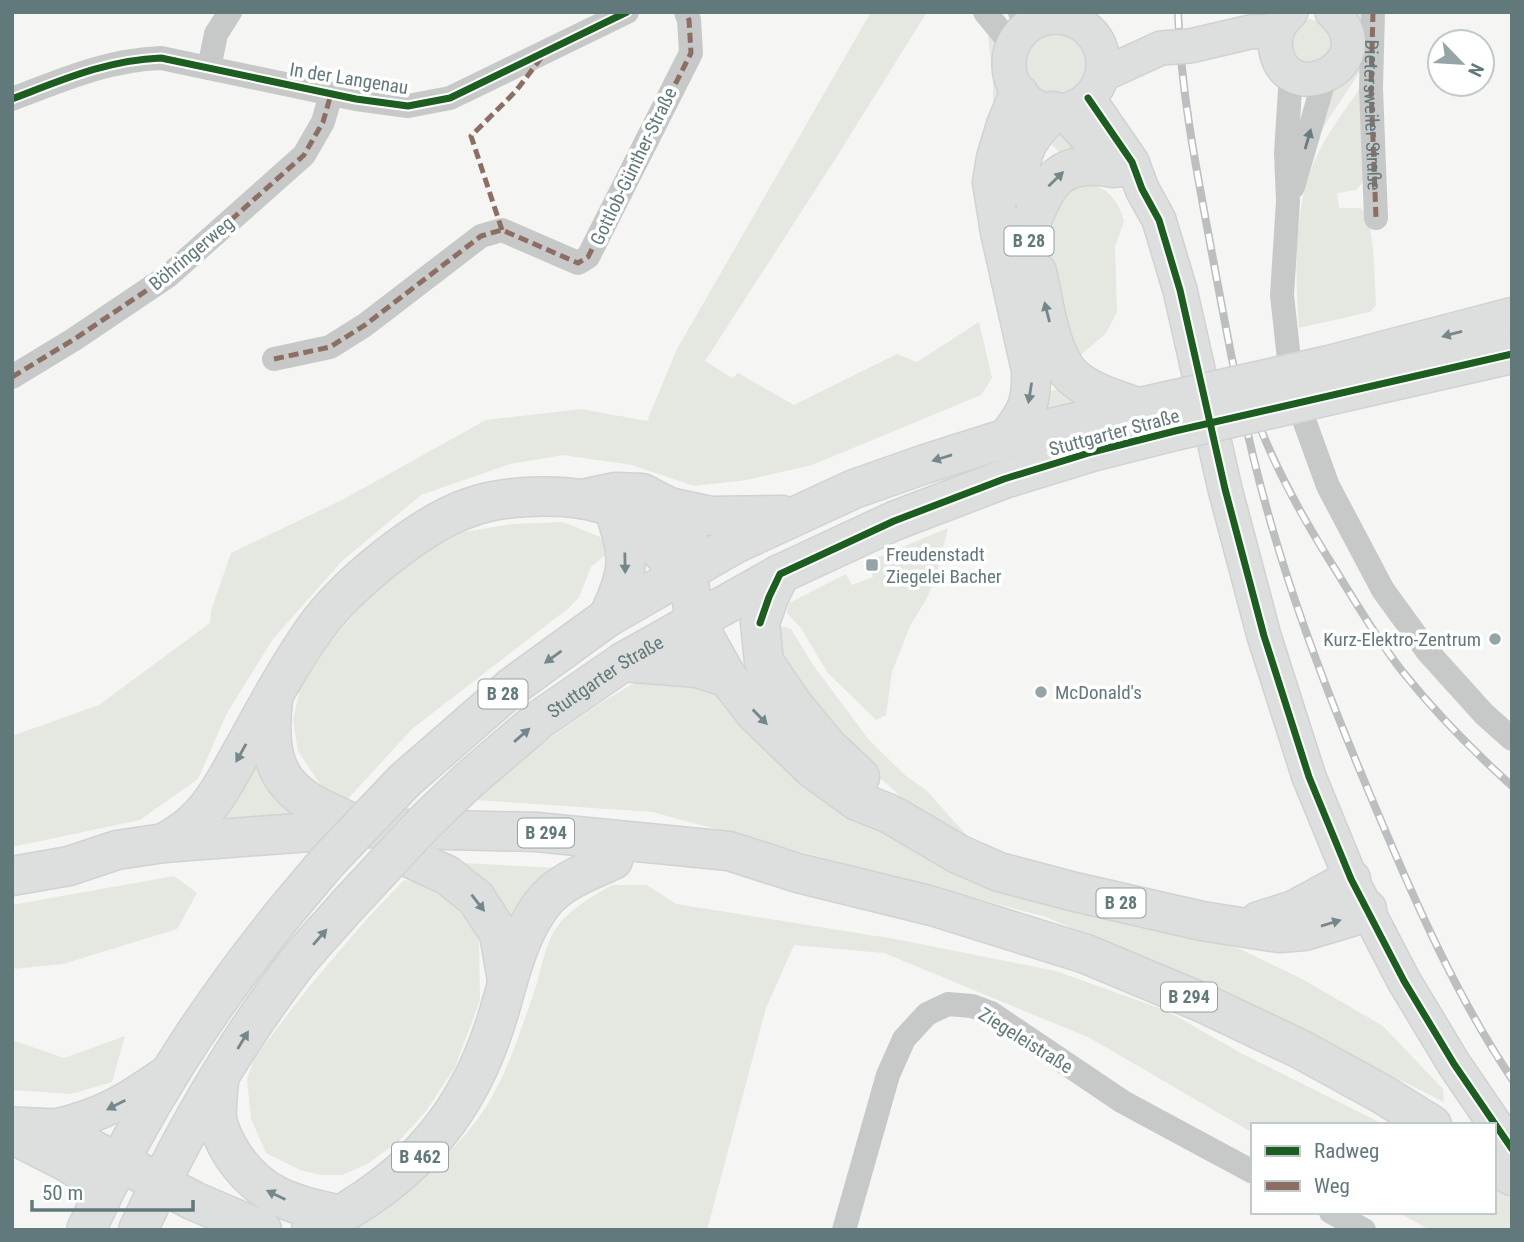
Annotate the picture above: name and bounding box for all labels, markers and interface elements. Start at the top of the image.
north arrow [1426,28,1496,98]
street label: Dietersweiler Straße [1359,39,1386,191]
street label: In der Langenau [288,58,410,99]
text: N [1463,60,1489,80]
street label: Gottlob-Günther-Straße [585,84,682,249]
one-way arrow [1303,128,1314,150]
one-way arrow [1048,171,1065,188]
street label: Böhringerweg [144,211,238,295]
road number: B 28 [1004,227,1054,256]
one-way arrow [1041,301,1052,323]
one-way arrow [1441,329,1462,339]
one-way arrow [1024,382,1035,404]
street label: Stuttgarter Straße [1046,404,1182,461]
one-way arrow [931,454,952,464]
place label: Freudenstadt Ziegelei Bacher [886,543,1002,588]
one-way arrow [619,552,630,574]
marker: Freudenstadt Ziegelei Bacher [864,557,880,573]
place label: Kurz-Elektro-Zentrum [1323,628,1481,651]
street label: Stuttgarter Straße [543,631,668,723]
marker: Kurz-Elektro-Zentrum [1487,631,1503,647]
one-way arrow [544,650,562,664]
road number: B 28 [478,680,528,708]
place label: McDonald's [1055,681,1142,704]
marker: McDonald's [1033,684,1049,700]
one-way arrow [752,708,768,725]
one-way arrow [513,728,530,743]
one-way arrow [234,744,247,763]
road number: B 294 [518,818,574,848]
road number: B 28 [1096,888,1146,918]
one-way arrow [471,894,485,913]
one-way arrow [1320,918,1341,928]
one-way arrow [312,929,327,946]
road number: B 294 [1161,982,1217,1012]
street label: Ziegeleistraße [974,1002,1077,1079]
one-way arrow [237,1030,250,1049]
one-way arrow [106,1100,126,1111]
legend [1251,1123,1496,1214]
text: Radweg [1314,1139,1379,1163]
road number: B 462 [392,1142,448,1172]
scale bar [32,1168,192,1212]
text: Weg [1314,1174,1350,1198]
text: 50 m [42,1181,83,1205]
one-way arrow [266,1189,286,1200]

